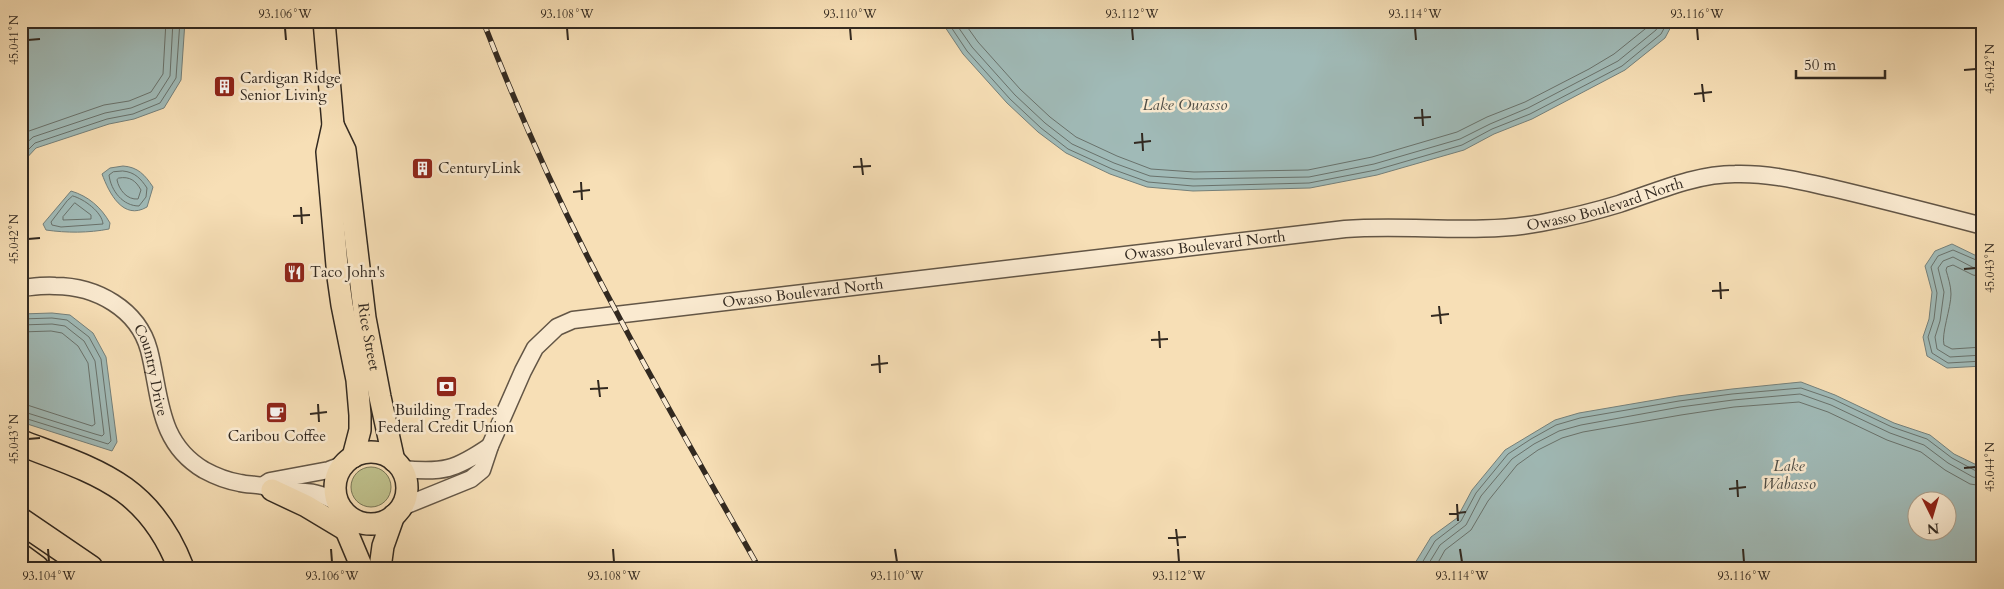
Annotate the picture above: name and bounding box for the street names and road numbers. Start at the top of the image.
street label: Owasso Boulevard North [1525,173,1686,235]
street label: Owasso Boulevard North [1123,226,1287,265]
street label: Owasso Boulevard North [721,273,885,312]
street label: Rice Street [353,302,385,372]
street label: Country Drive [129,320,173,419]

